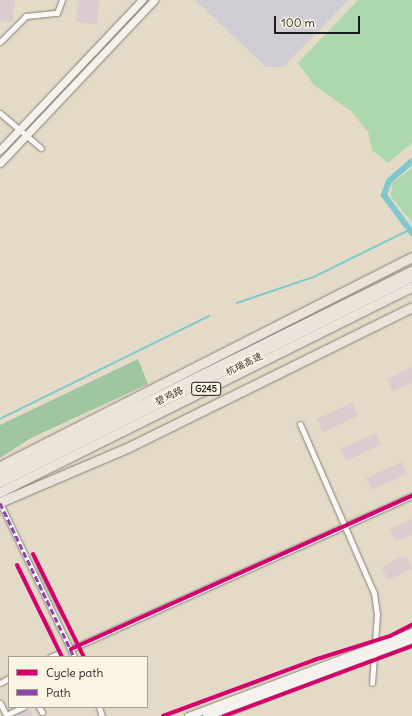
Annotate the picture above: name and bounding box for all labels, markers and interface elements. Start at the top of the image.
scale bar [276,8,362,34]
text: 100 m [281,15,315,30]
street label: 杭瑞高速 [223,350,265,378]
road number: G245 [191,382,221,396]
street label: 碧鸡路 [153,384,185,408]
legend [8,656,148,708]
text: Cycle path [46,665,103,680]
text: Path [46,685,71,700]

